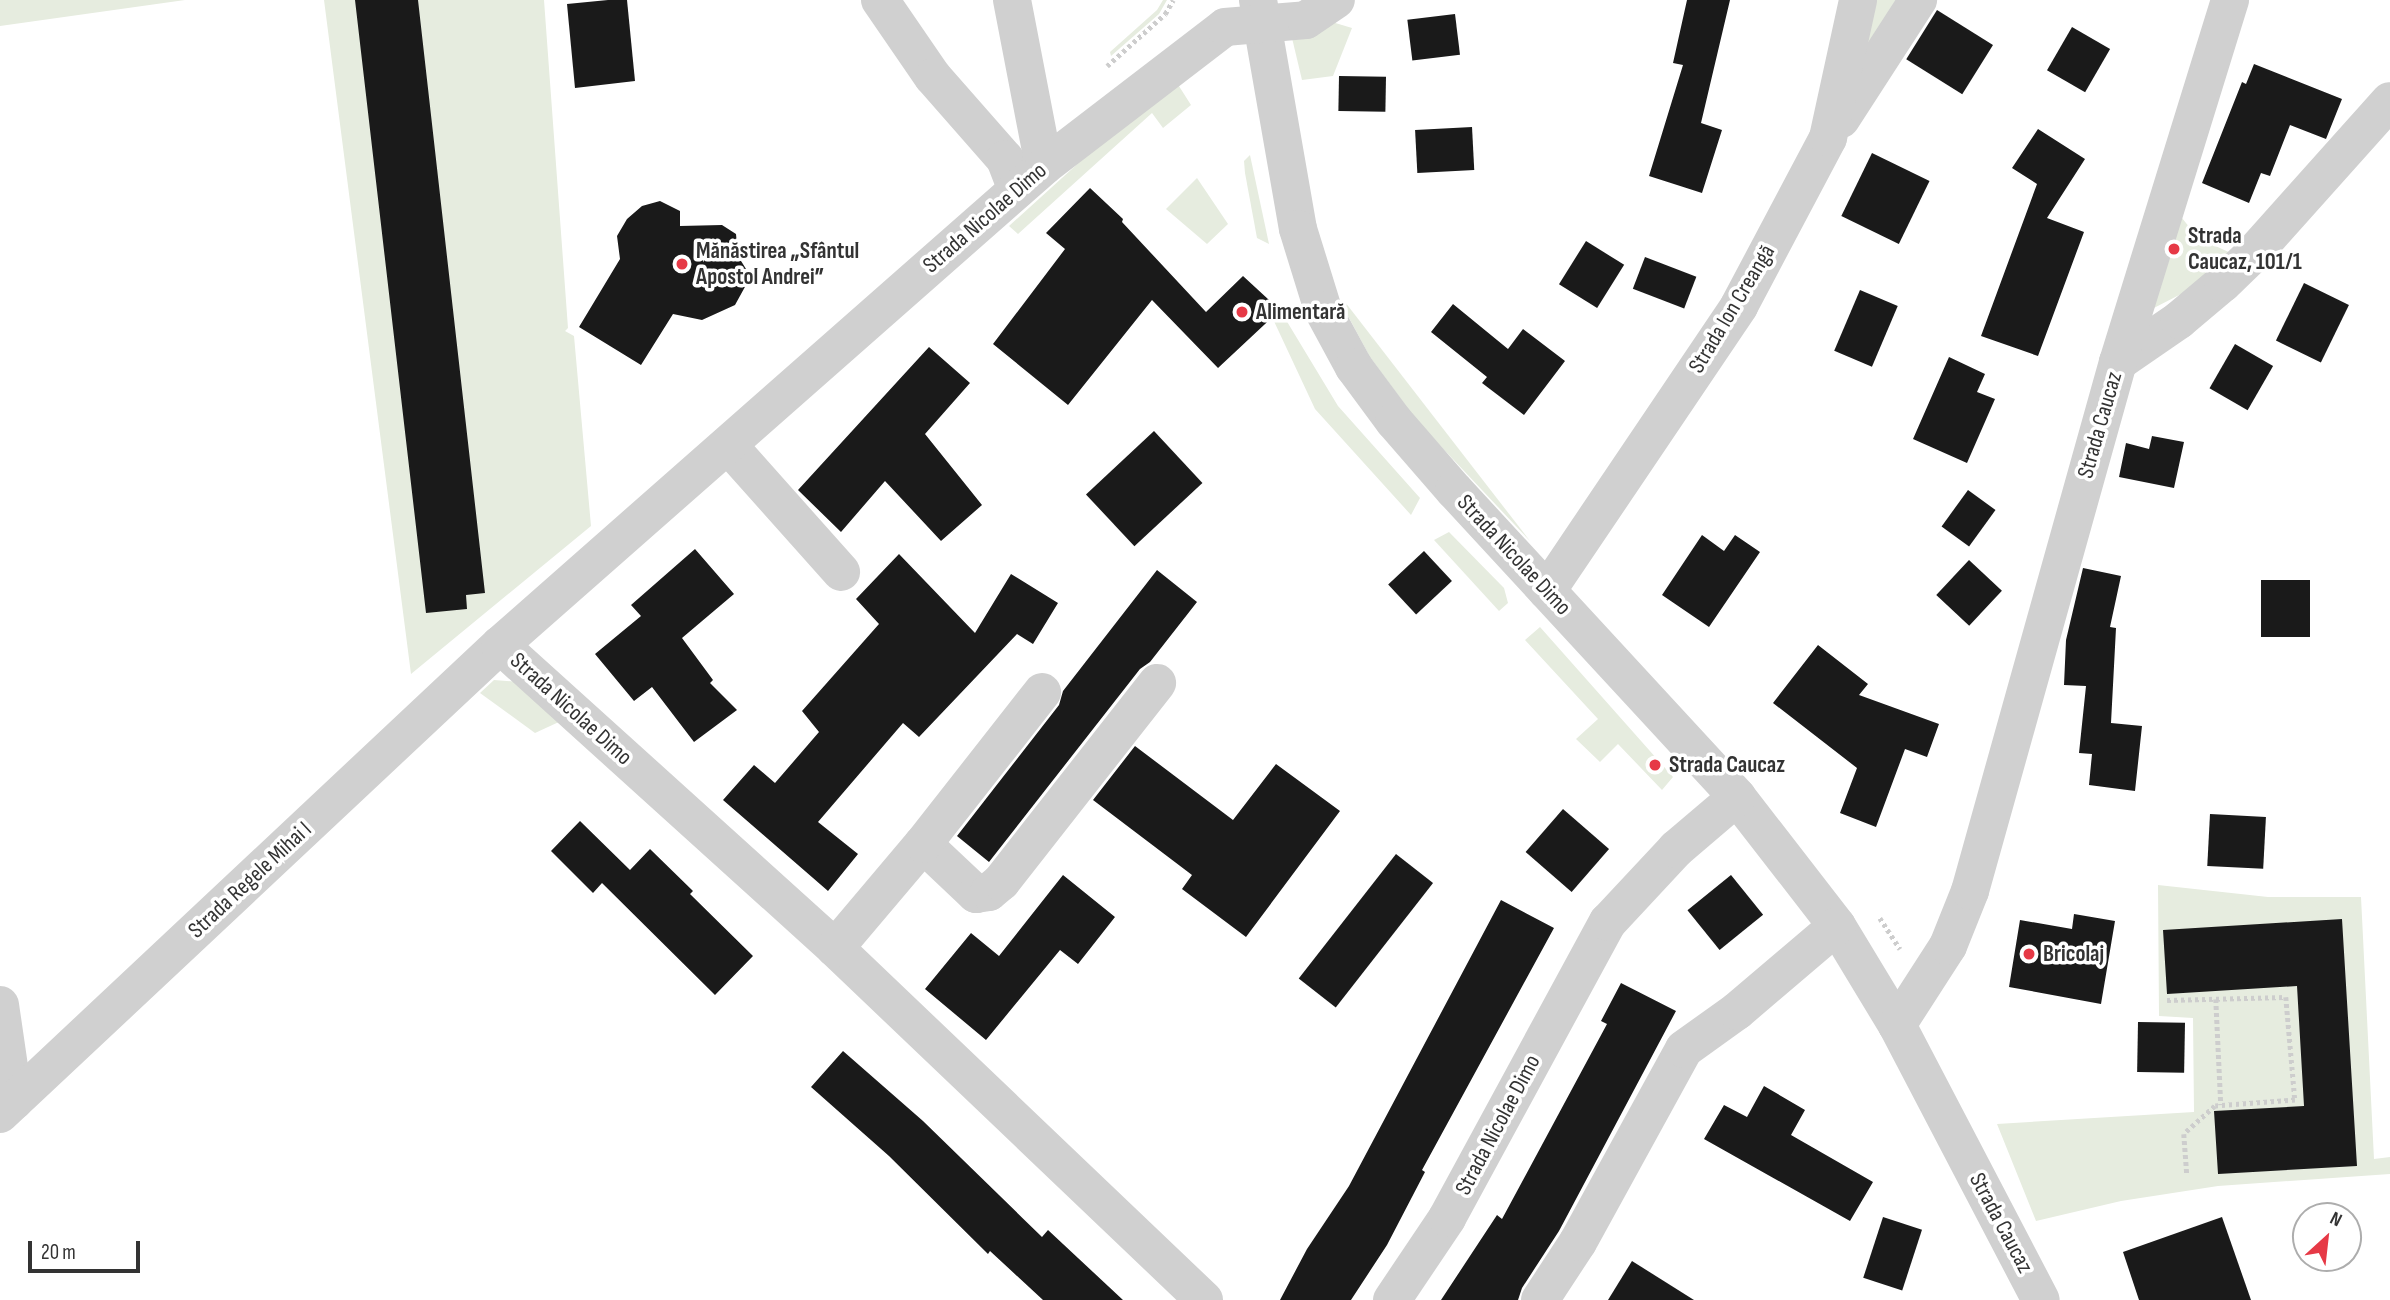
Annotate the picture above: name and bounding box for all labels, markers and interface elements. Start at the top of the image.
street label: Strada Nicolae Dimo [918,157,1052,279]
place label: Strada Caucaz, 101/1 [2188,222,2302,276]
place label: Mănăstirea „Sfântul Apostol Andrei” [696,237,859,291]
street label: Strada Ion Creangă [1683,240,1781,378]
marker: Strada Caucaz, 101/1 [2166,241,2182,257]
marker: Mănăstirea „Sfântul Apostol Andrei” [674,256,690,272]
place label: Alimentară [1256,298,1345,326]
marker: Alimentară [1234,304,1250,320]
street label: Strada Caucaz [2072,369,2128,481]
street label: Strada Nicolae Dimo [1451,489,1577,621]
street label: Strada Nicolae Dimo [504,647,638,771]
place label: Strada Caucaz [1669,751,1785,779]
marker: Strada Caucaz [1647,757,1663,773]
street label: Strada Regele Mihai I [183,816,317,944]
place label: Bricolaj [2043,940,2104,968]
marker: Bricolaj [2021,946,2037,962]
street label: Strada Nicolae Dimo [1450,1050,1546,1200]
street label: Strada Caucaz [1963,1168,2039,1278]
north arrow [2292,1202,2362,1272]
text: N [2326,1207,2346,1232]
scale bar [32,1226,144,1270]
text: 20 m [41,1240,76,1265]

